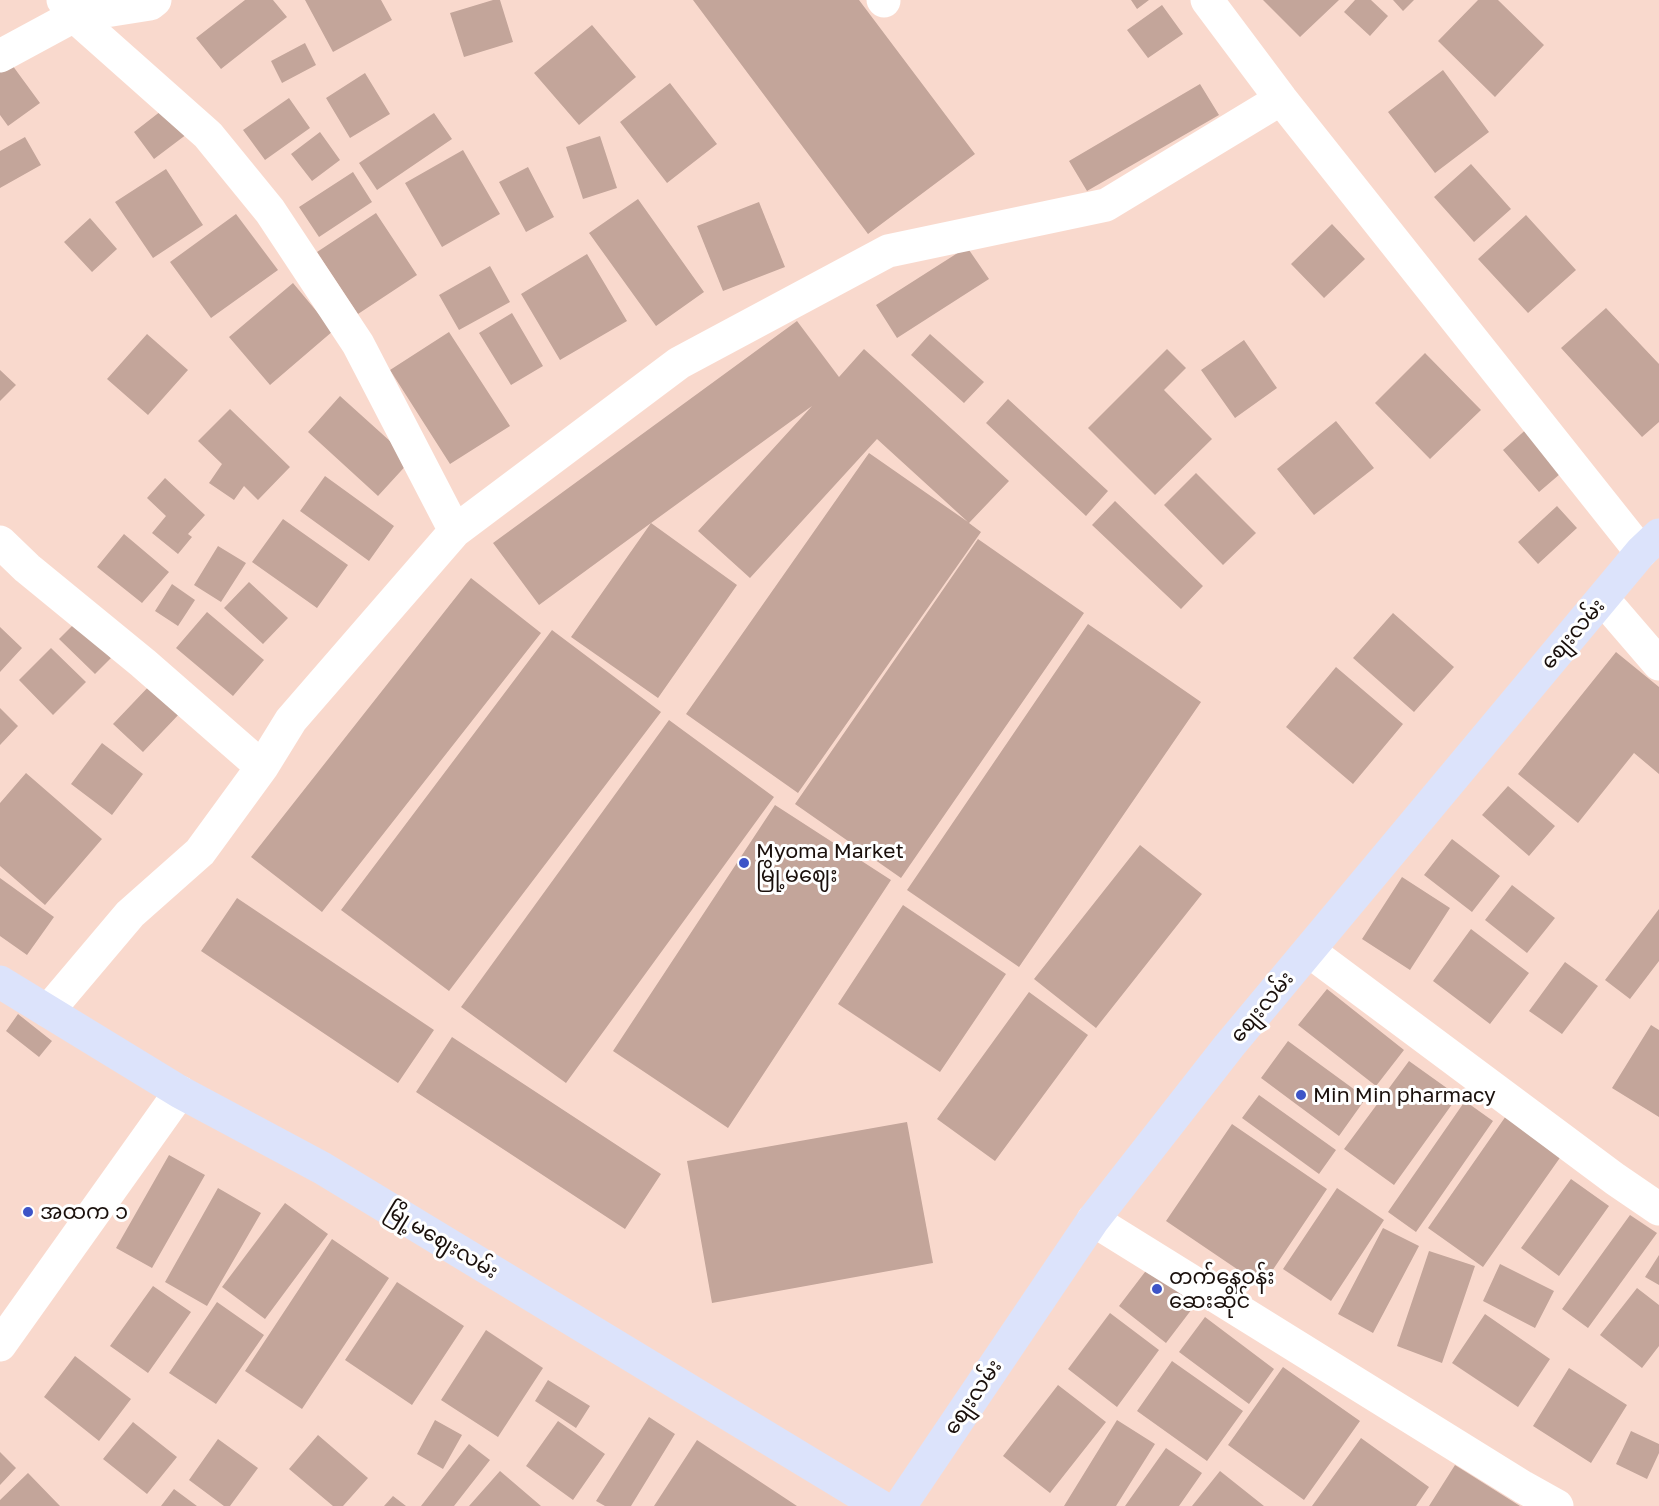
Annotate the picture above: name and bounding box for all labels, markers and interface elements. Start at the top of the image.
street label: စျေးလမ်း [1536,594,1610,674]
place label: Myoma Market မြို့မဈေး [756,838,904,888]
marker: Myoma Market မြို့မဈေး [737,856,751,870]
street label: စျေးလမ်း [1225,966,1299,1048]
place label: Min Min pharmacy [1313,1082,1496,1108]
marker: Min Min pharmacy [1294,1088,1308,1102]
street label: မြို့မဈေးလမ်း [381,1198,503,1284]
place label: အထက ၁ [40,1199,128,1225]
marker: အထက ၁ [21,1205,35,1219]
place label: တက်နေဝန်း ဆေးဆိုင် [1169,1264,1275,1314]
marker: တက်နေဝန်း ဆေးဆိုင် [1150,1282,1164,1296]
street label: စျေးလမ်း [939,1355,1007,1439]

